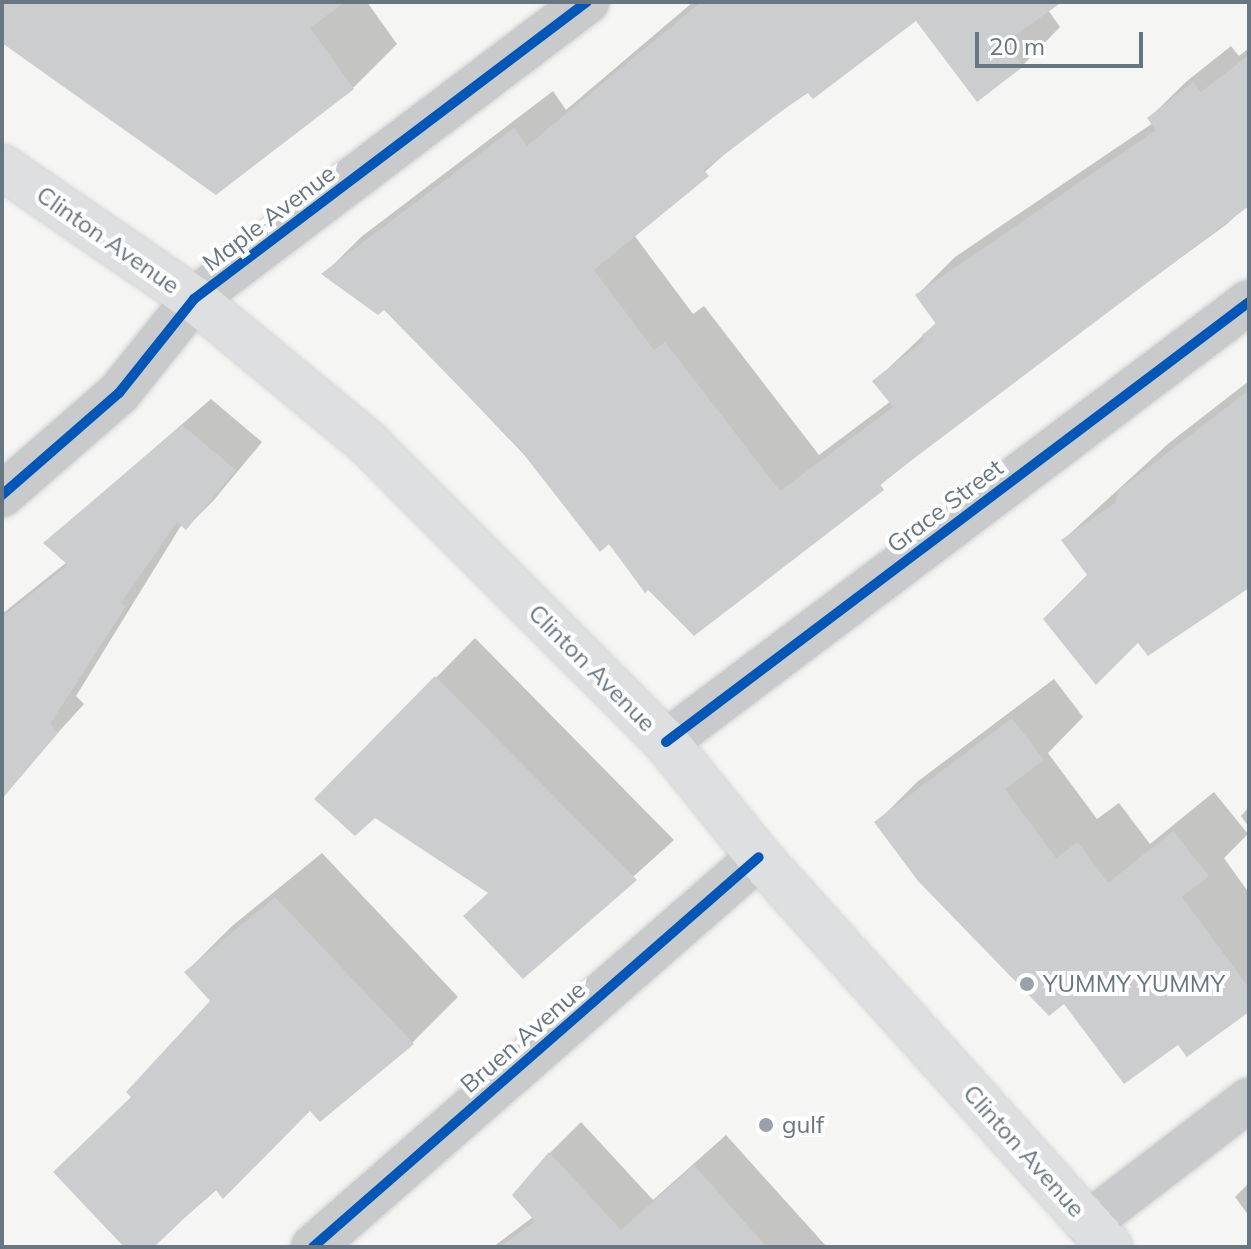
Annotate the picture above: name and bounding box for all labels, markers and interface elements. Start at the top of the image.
scale bar [979,16,1147,66]
text: 20 m [989,31,1045,61]
street label: Maple Avenue [197,159,341,277]
street label: Clinton Avenue [31,180,185,300]
street label: Grace Street [881,453,1009,559]
street label: Clinton Avenue [522,598,662,738]
place label: YUMMY YUMMY [1043,970,1225,998]
street label: Bruen Avenue [455,975,591,1099]
marker: YUMMY YUMMY [1018,975,1036,993]
street label: Clinton Avenue [957,1079,1091,1223]
place label: gulf [782,1111,824,1139]
marker: gulf [757,1116,775,1134]

